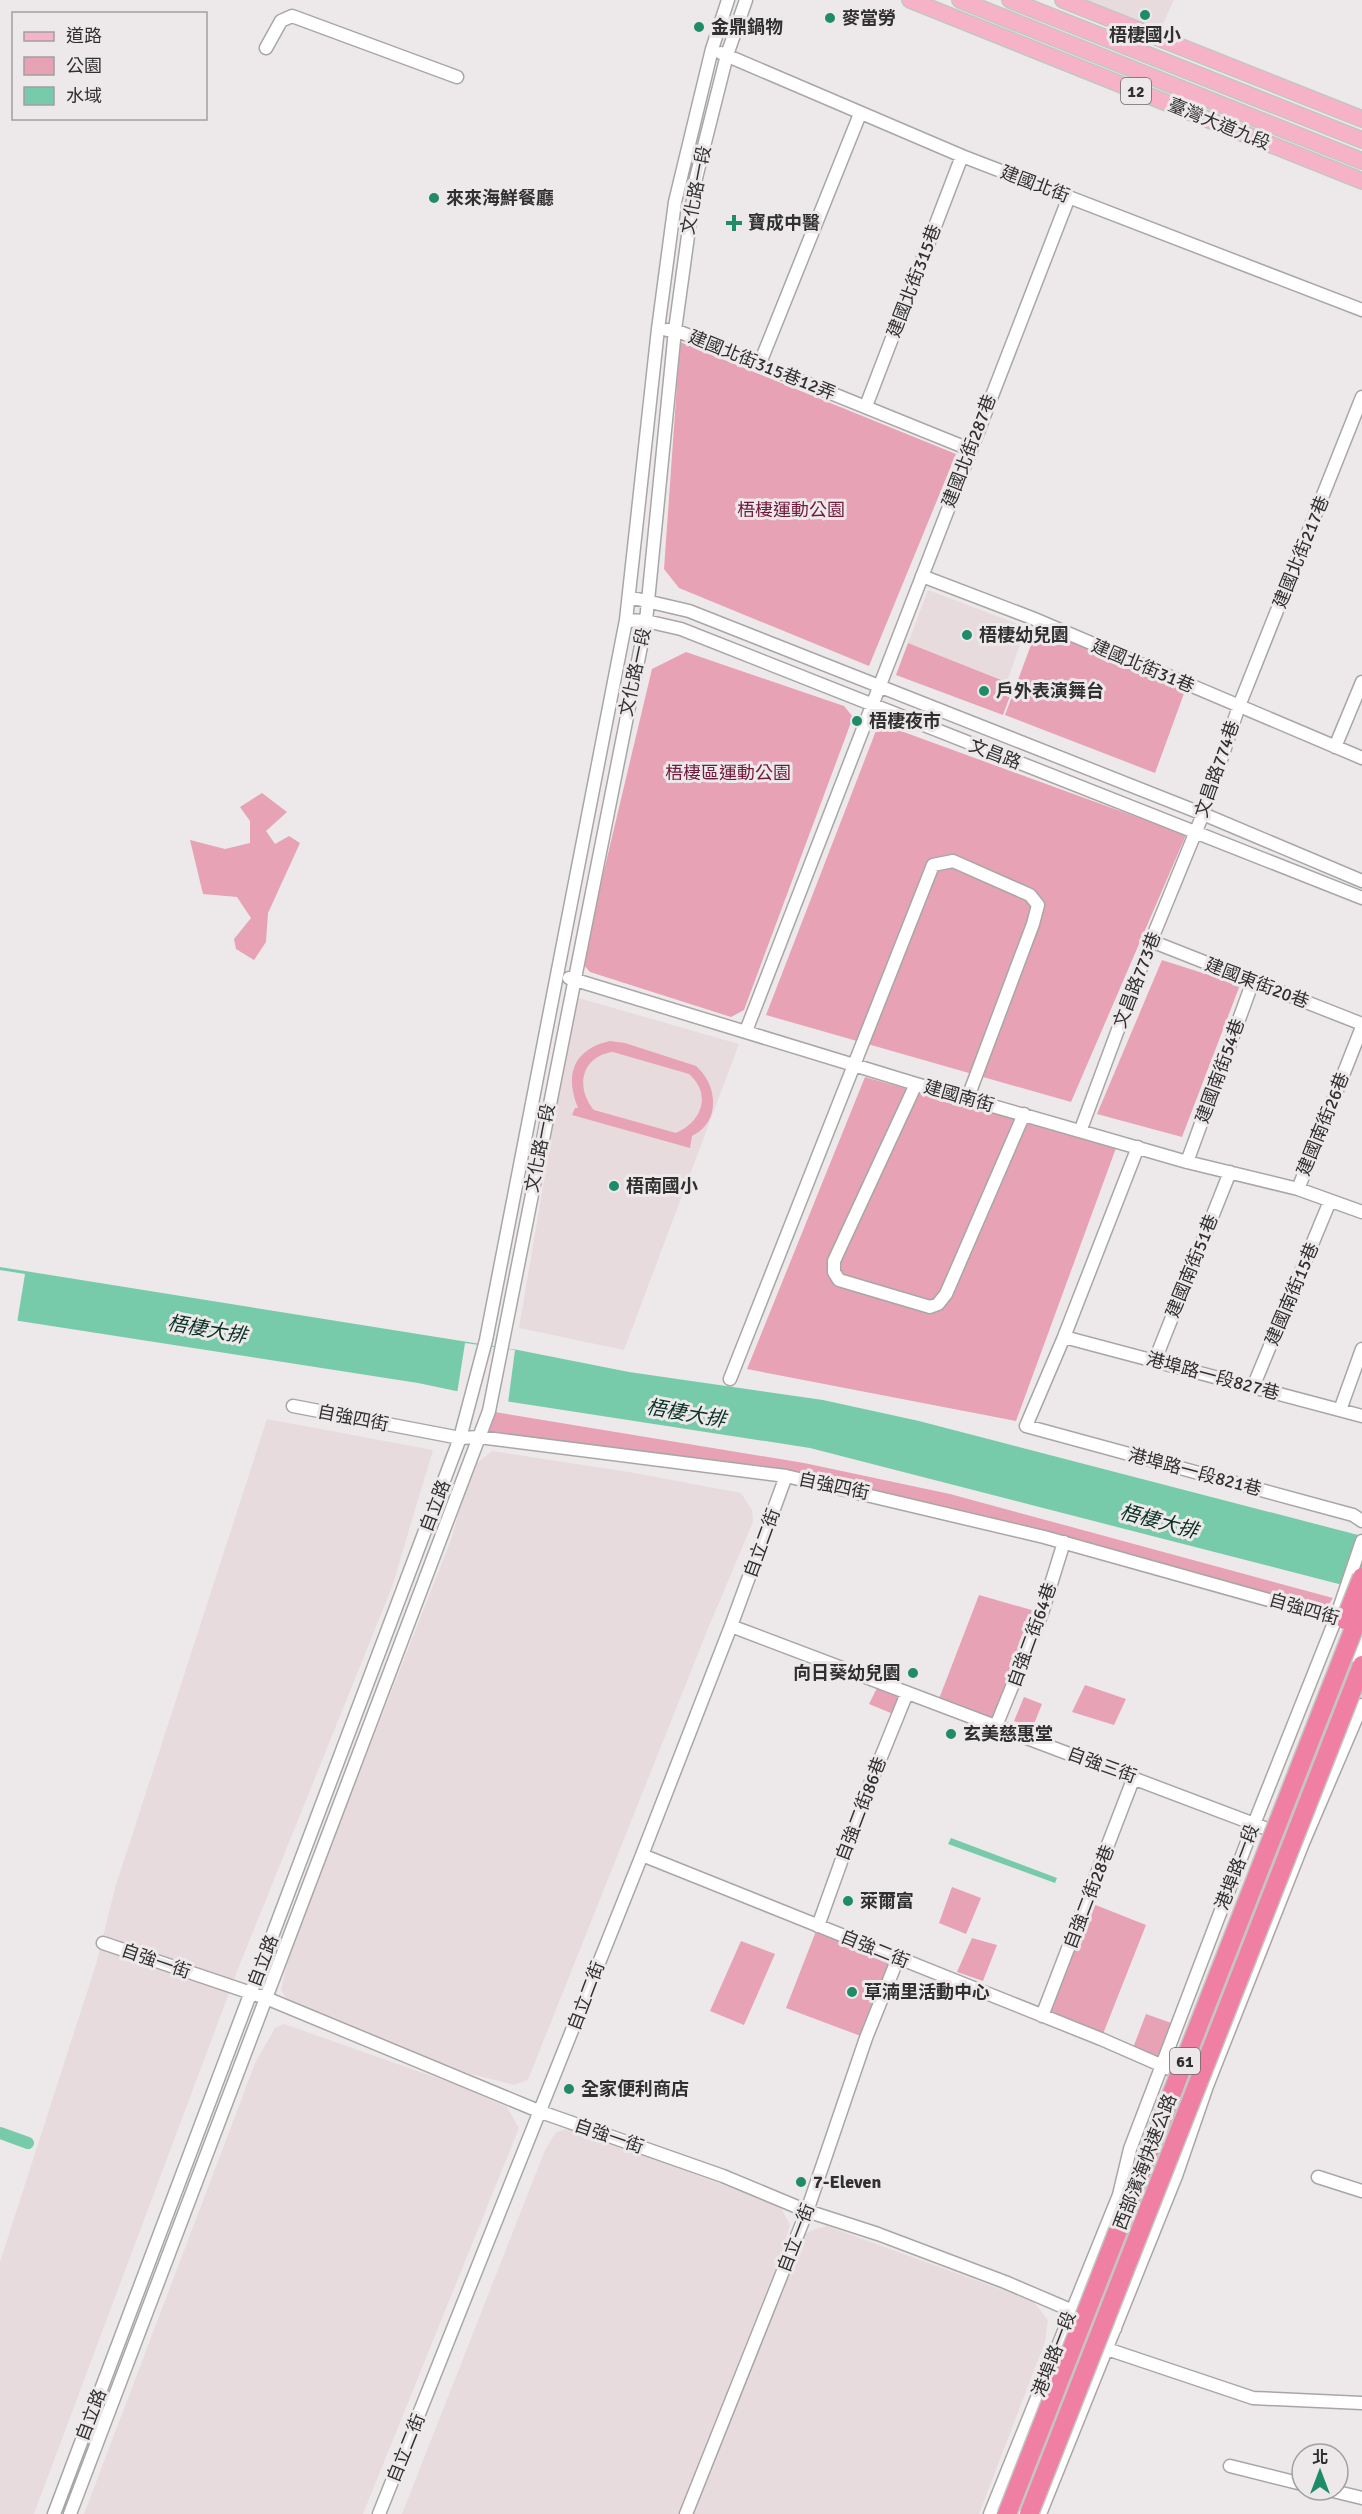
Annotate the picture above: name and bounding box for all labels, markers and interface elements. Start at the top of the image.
place label: 麥當勞 [842,7,896,29]
marker: 梧棲國小 [1138,8,1152,22]
marker: 麥當勞 [823,11,837,25]
legend [12,12,207,120]
place label: 金鼎鍋物 [711,16,783,38]
marker: 金鼎鍋物 [692,20,706,34]
place label: 梧棲國小 [1109,24,1181,46]
text: 道路 [66,25,102,47]
text: 公園 [66,55,102,77]
road number: 12 [1121,78,1151,104]
text: 水域 [66,85,102,107]
street label: 臺灣大道九段 [1165,94,1273,154]
street label: 文化路一段 [677,144,715,236]
street label: 建國北街 [997,161,1073,207]
place label: 來來海鮮餐廳 [446,187,554,209]
marker: 來來海鮮餐廳 [427,191,441,205]
place label: 寶成中醫 [748,212,820,234]
marker: 寶成中醫 [725,214,743,232]
street label: 建國北街315巷 [882,221,946,341]
street label: 建國北街315巷12弄 [685,325,839,405]
street label: 建國北街287巷 [937,391,1001,511]
street label: 建國北街217巷 [1268,493,1334,611]
park label: 梧棲運動公園 [737,499,845,521]
place label: 梧棲幼兒園 [979,624,1069,646]
street label: 文化路一段 [615,626,655,718]
marker: 梧棲幼兒園 [960,628,974,642]
street label: 建國北街31巷 [1088,634,1198,698]
place label: 戶外表演舞台 [996,680,1104,702]
marker: 戶外表演舞台 [977,684,991,698]
place label: 梧棲夜市 [869,710,941,732]
marker: 梧棲夜市 [850,714,864,728]
street label: 文昌路774巷 [1190,718,1244,820]
street label: 文昌路 [966,734,1024,774]
park label: 梧棲區運動公園 [665,762,791,784]
street label: 文昌路773巷 [1109,929,1165,1031]
street label: 建國東街20巷 [1202,953,1312,1013]
street label: 建國南街54巷 [1191,1016,1249,1126]
street label: 建國南街26巷 [1292,1069,1354,1179]
street label: 建國南街 [921,1076,997,1116]
street label: 文化路一段 [521,1102,559,1194]
place label: 梧南國小 [626,1175,698,1197]
marker: 梧南國小 [607,1179,621,1193]
street label: 建國南街51巷 [1161,1211,1223,1321]
street label: 建國南街15巷 [1260,1239,1324,1349]
water label: 梧棲大排 [165,1310,251,1349]
street label: 港埠路一段827巷 [1144,1348,1282,1404]
water label: 梧棲大排 [644,1394,730,1433]
street label: 自強四街 [316,1400,390,1436]
street label: 港埠路一段821巷 [1126,1444,1264,1500]
street label: 自強四街 [796,1468,872,1504]
street label: 自立路 [415,1477,455,1535]
water label: 梧棲大排 [1117,1499,1204,1545]
street label: 自立二街 [739,1505,785,1581]
street label: 自強二街64巷 [1003,1580,1061,1690]
street label: 自強四街 [1266,1589,1342,1629]
place label: 向日葵幼兒園 [793,1662,901,1684]
marker: 向日葵幼兒園 [906,1666,920,1680]
place label: 玄美慈惠堂 [963,1723,1053,1745]
marker: 玄美慈惠堂 [944,1727,958,1741]
street label: 自強三街 [1064,1742,1140,1788]
street label: 自強二街86巷 [831,1754,891,1864]
street label: 港埠路一段 [1211,1821,1263,1913]
street label: 自強二街28巷 [1059,1842,1119,1952]
place label: 萊爾富 [860,1890,914,1912]
marker: 萊爾富 [841,1894,855,1908]
street label: 自強二街 [838,1925,912,1973]
street label: 自立路 [243,1932,283,1990]
street label: 自強一街 [118,1939,194,1983]
street label: 自立二街 [563,1958,609,2034]
place label: 草湳里活動中心 [864,1981,990,2003]
marker: 草湳里活動中心 [845,1985,859,1999]
road number: 61 [1170,2048,1200,2074]
place label: 全家便利商店 [581,2078,689,2100]
marker: 全家便利商店 [562,2082,576,2096]
street label: 西部濱海快速公路 [1109,2091,1181,2233]
street label: 自強一街 [571,2114,647,2158]
place label: 7-Eleven [813,2171,881,2193]
marker: 7-Eleven [794,2175,808,2189]
street label: 自立一街 [773,2200,819,2276]
street label: 港埠路一段 [1028,2308,1080,2400]
street label: 自立路 [71,2386,111,2444]
street label: 自立二街 [382,2411,430,2485]
north arrow [1290,2442,1350,2502]
text: 北 [1312,2448,1328,2468]

